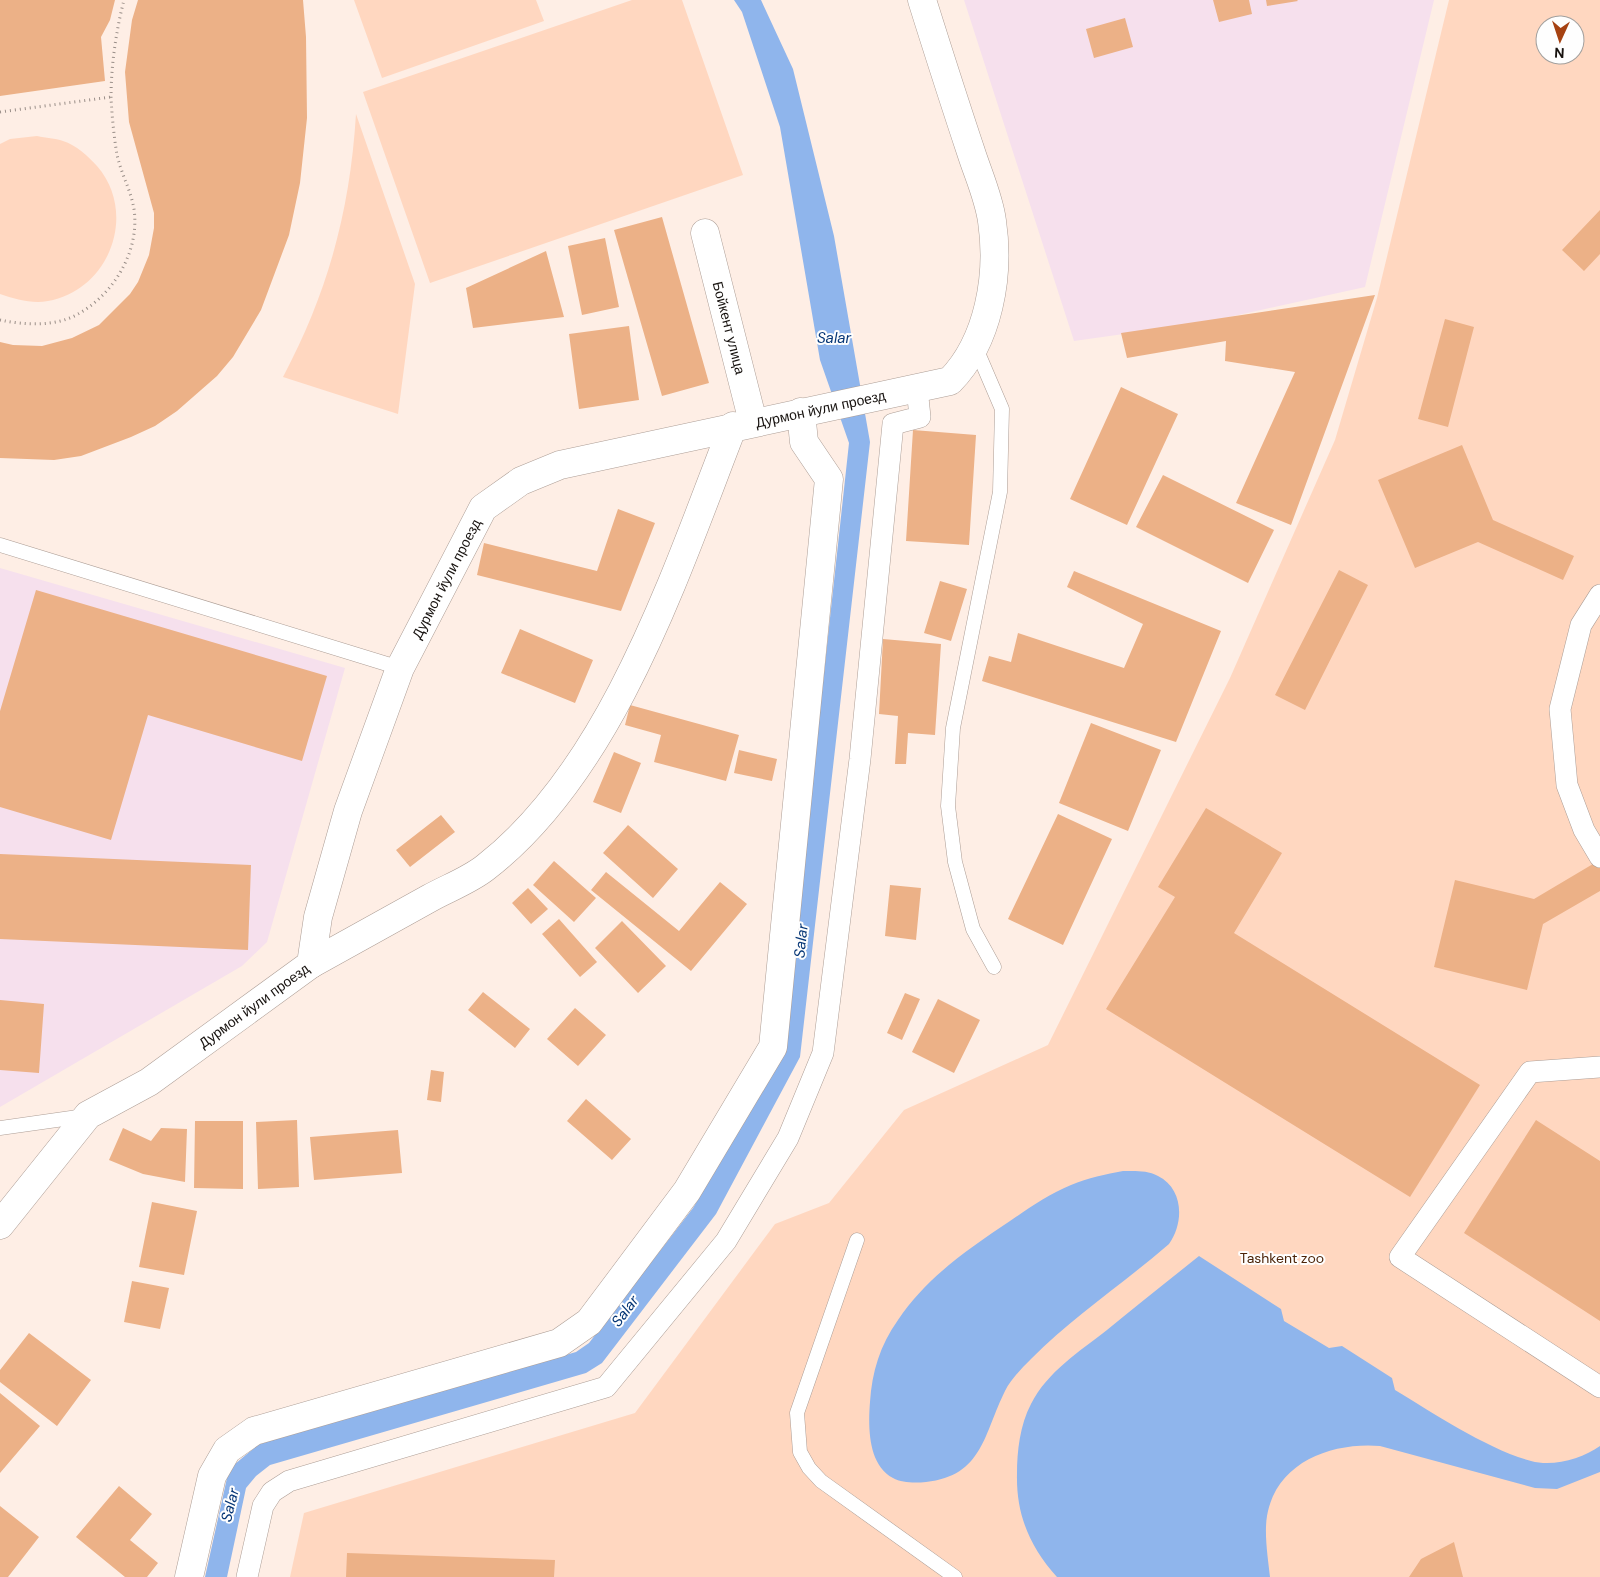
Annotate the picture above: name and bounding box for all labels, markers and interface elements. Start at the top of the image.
north arrow [1535,15,1585,65]
text: N [1554,44,1565,62]
street label: Бойкент улица [709,280,750,377]
water label: Salar [817,328,852,348]
street label: Дурмон йули проезд [754,386,887,432]
street label: Дурмон йули проезд [408,516,485,642]
water label: Salar [789,923,813,959]
street label: Дурмон йули проезд [195,959,313,1052]
park label: Tashkent zoo [1240,1249,1324,1267]
water label: Salar [607,1291,644,1331]
water label: Salar [216,1486,244,1524]

